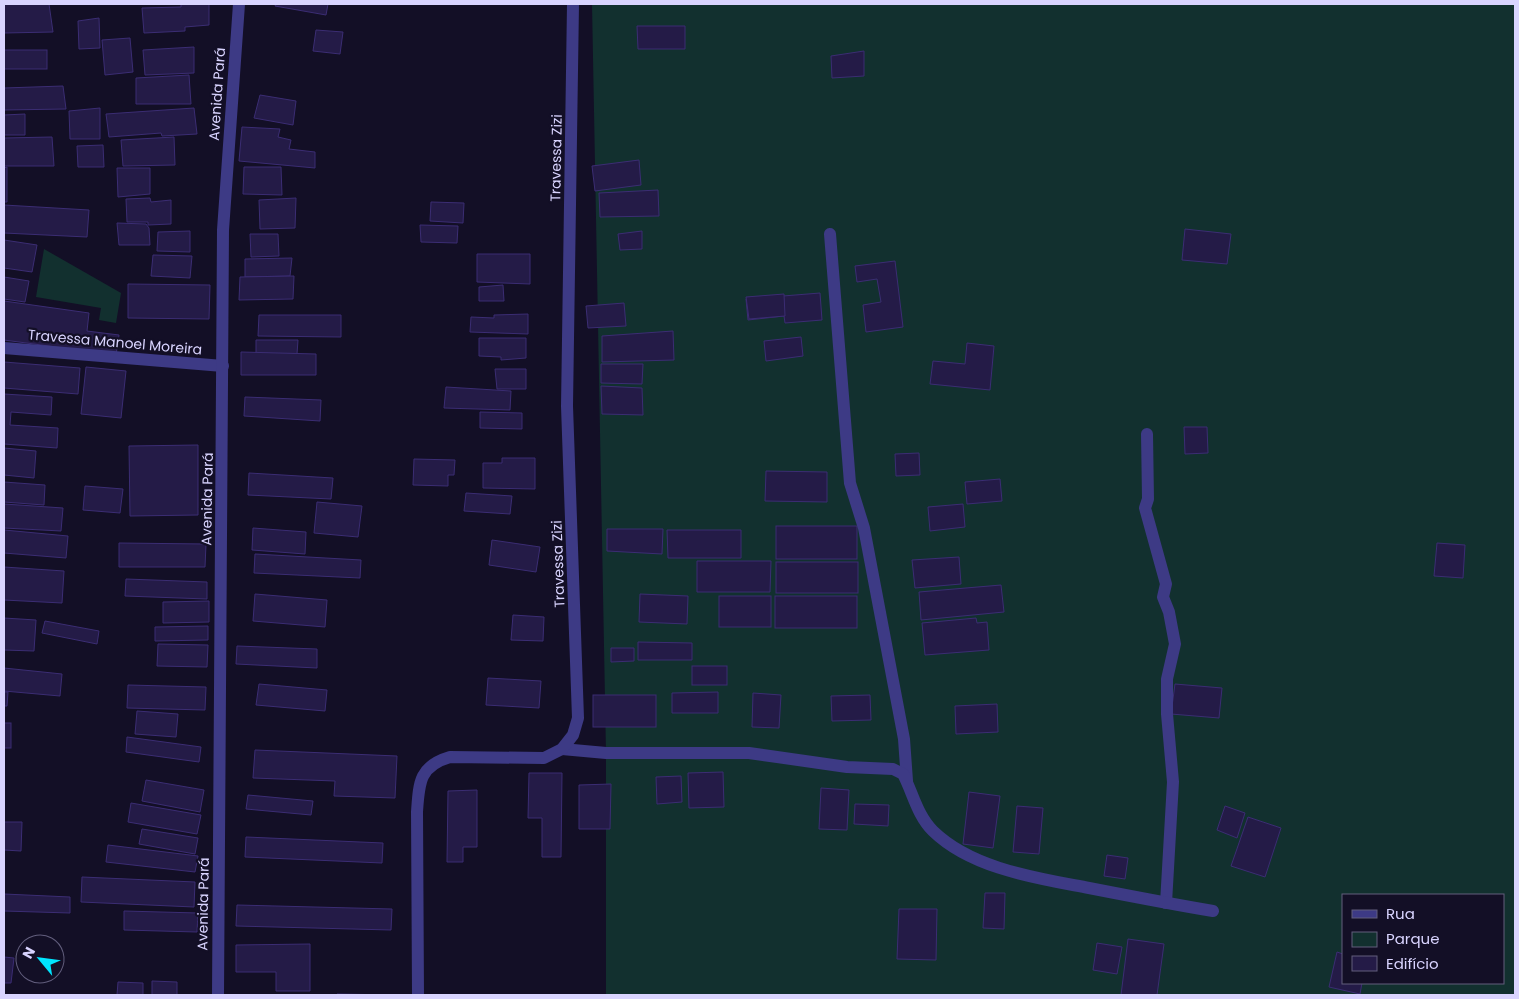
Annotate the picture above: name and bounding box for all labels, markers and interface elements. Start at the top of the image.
street label: Avenida Pará [204,47,230,141]
street label: Travessa Zizi [545,114,567,202]
street label: Travessa Manoel Moreira [27,324,203,360]
street label: Avenida Pará [196,452,218,546]
street label: Travessa Zizi [546,520,570,608]
street label: Avenida Pará [192,857,214,951]
legend [1342,894,1504,984]
text: Rua [1386,903,1415,924]
text: Parque [1386,928,1439,949]
north arrow [15,934,65,984]
text: N [17,943,40,962]
text: Edifício [1386,953,1439,974]

